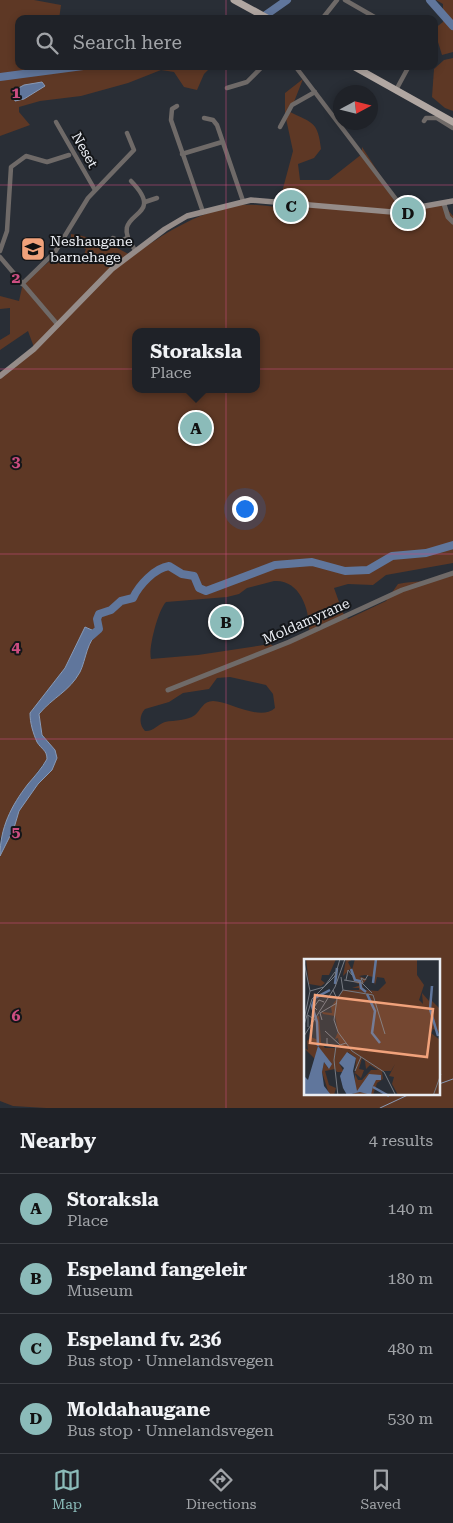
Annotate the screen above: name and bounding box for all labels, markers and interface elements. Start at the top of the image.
search box [15,15,438,70]
icon: search [33,29,61,57]
text: Search here [73,31,182,54]
text: 1 [12,83,21,102]
north arrow [333,85,378,130]
street label: Neset [69,129,101,171]
pin: C [275,187,307,225]
pin: D [392,194,424,232]
place label: Neshaugane barnehage [50,233,133,265]
school or university icon: Neshaugane barnehage [20,236,46,262]
text: 2 [12,268,21,287]
popup [132,328,260,393]
text: Storaksla [150,340,242,363]
text: Place [150,363,192,382]
pin: A [180,409,212,447]
text: 3 [12,452,21,471]
your location [232,496,258,522]
street label: Moldamyrane [260,595,352,647]
pin: B [210,603,242,641]
text: 4 [12,637,21,656]
text: 5 [12,822,21,841]
inset map [304,959,440,1096]
text: 6 [12,1006,21,1025]
text: Nearby [20,1129,96,1153]
text: 4 results [369,1131,433,1150]
text: Storaksla [67,1188,159,1211]
text: A [30,1199,42,1218]
text: 140 m [387,1199,433,1218]
text: Place [67,1211,108,1230]
text: Espeland fangeleir [67,1258,247,1281]
text: B [30,1269,42,1288]
text: 180 m [387,1269,433,1288]
text: Museum [67,1281,133,1300]
text: Espeland fv. 236 [67,1328,221,1351]
text: C [30,1339,42,1358]
text: 480 m [387,1339,433,1358]
text: Bus stop · Unnelandsvegen [67,1351,274,1370]
text: Moldahaugane [67,1398,210,1421]
text: D [30,1409,42,1428]
text: 530 m [387,1409,433,1428]
text: Bus stop · Unnelandsvegen [67,1421,274,1440]
tab: Map [52,1466,82,1512]
tab: Directions [186,1466,256,1512]
tab: Saved [360,1466,401,1512]

